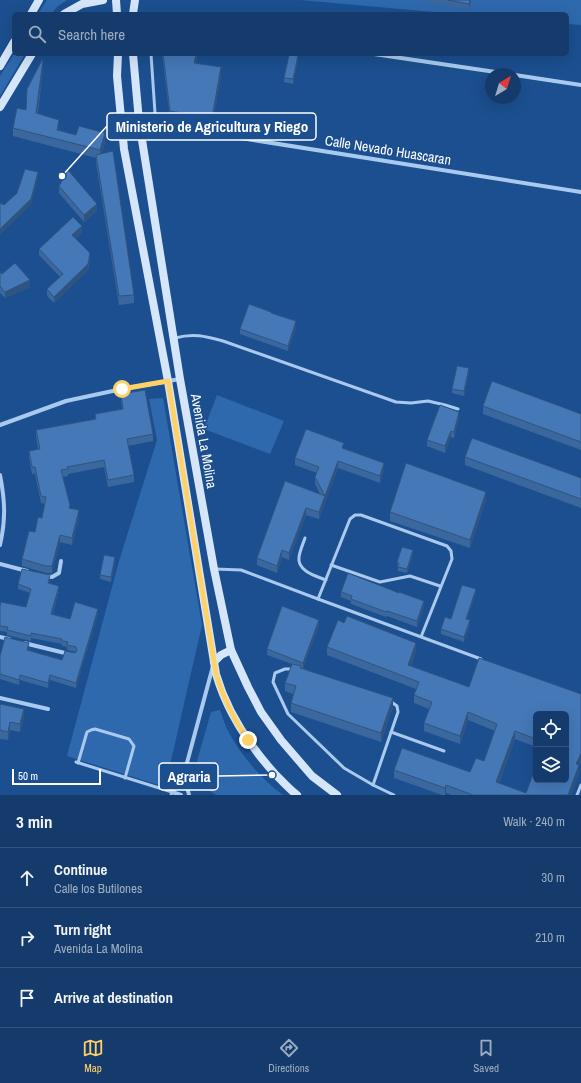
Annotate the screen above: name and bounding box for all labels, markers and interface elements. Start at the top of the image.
search box [12,12,569,56]
icon: search [26,23,48,45]
text: Search here [58,24,125,45]
north arrow [485,68,521,104]
callout: Ministerio de Agricultura y Riego [107,113,316,140]
text: Ministerio de Agricultura y Riego [116,116,308,137]
street label: Calle Nevado Huascaran [324,131,452,169]
route start [113,380,131,398]
street label: Avenida La Molina [187,391,221,490]
map controls [533,711,569,783]
button: locate [533,711,569,747]
route end [239,731,257,749]
button: layers [533,747,569,783]
callout: Agraria [159,763,218,790]
text: Agraria [167,766,211,787]
scale bar [12,767,101,786]
text: 50 m [18,769,38,783]
text: 3 min [16,810,52,833]
text: Walk · 240 m [503,813,565,830]
text: Continue [54,859,107,880]
icon: ahead [16,867,38,889]
text: 30 m [541,869,565,886]
text: Calle los Butilones [54,880,142,897]
text: Turn right [54,919,111,940]
icon: right [16,927,38,949]
text: 210 m [535,929,565,946]
text: Avenida La Molina [54,940,143,957]
icon: arrive [16,987,38,1009]
text: Arrive at destination [54,987,173,1008]
tab: Map [82,1037,104,1075]
tab: Directions [268,1037,309,1075]
tab: Saved [473,1037,499,1075]

